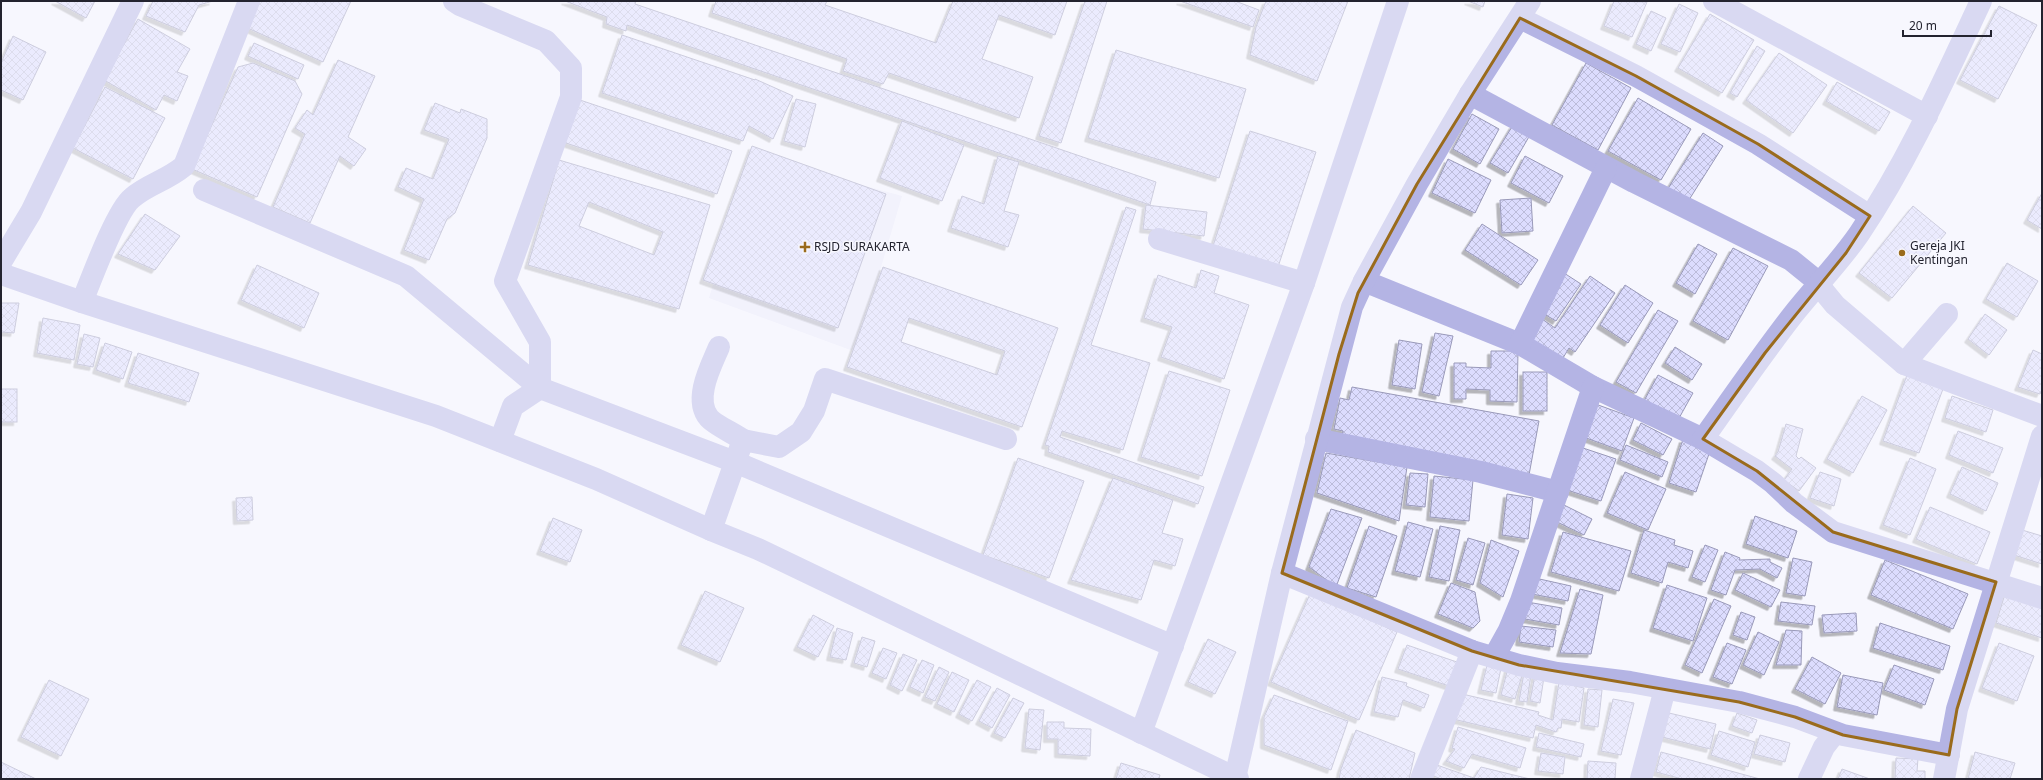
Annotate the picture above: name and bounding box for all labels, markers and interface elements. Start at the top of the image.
scale bar [1903,12,1991,38]
text: 20 m [1909,17,1937,34]
place label: Gereja JKI Kentingan [1910,237,1968,268]
place label: RSJD SURAKARTA [814,238,910,255]
marker: RSJD SURAKARTA [799,241,811,253]
marker: Gereja JKI Kentingan [1897,248,1907,258]

